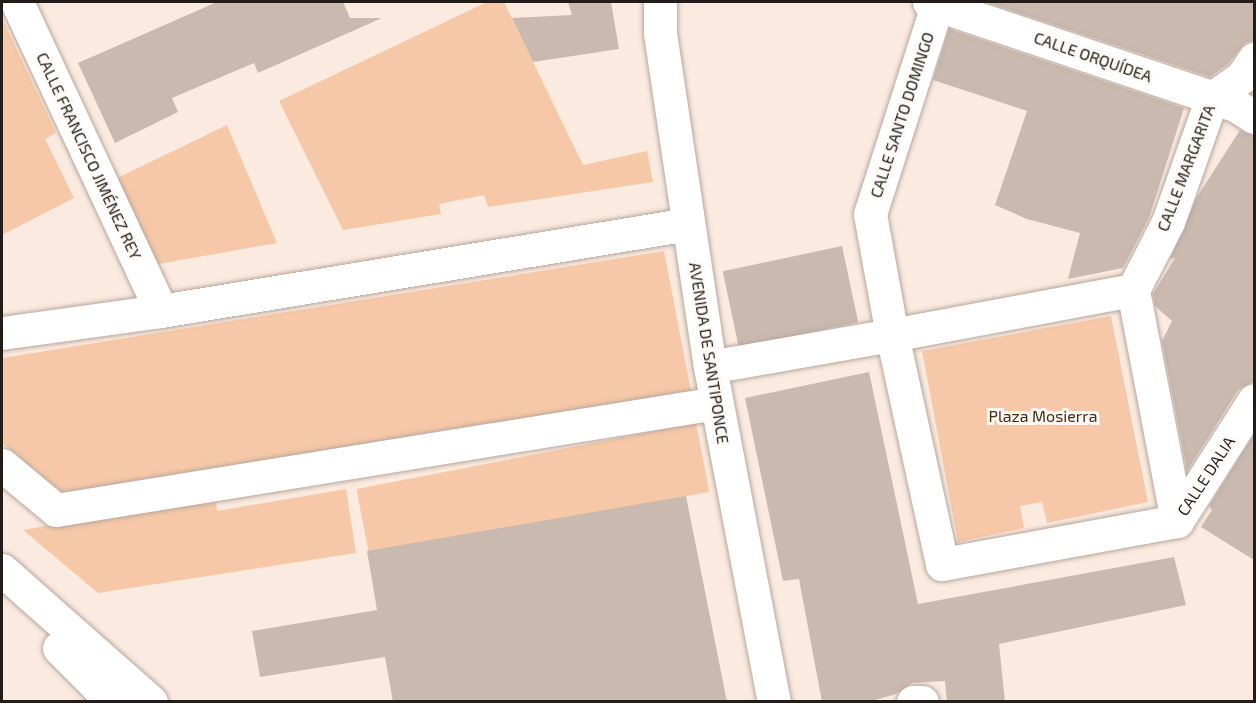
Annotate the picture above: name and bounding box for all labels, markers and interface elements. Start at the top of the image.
street label: CALLE ORQUÍDEA [1031,28,1155,86]
street label: CALLE SANTO DOMINGO [866,30,938,200]
street label: CALLE FRANCISCO JIMÉNEZ REY [32,49,146,263]
street label: CALLE MARGARITA [1153,102,1219,234]
street label: AVENIDA DE SANTIPONCE [685,261,733,445]
park label: Plaza Mosierra [989,406,1097,426]
street label: CALLE DALIA [1173,433,1239,519]

